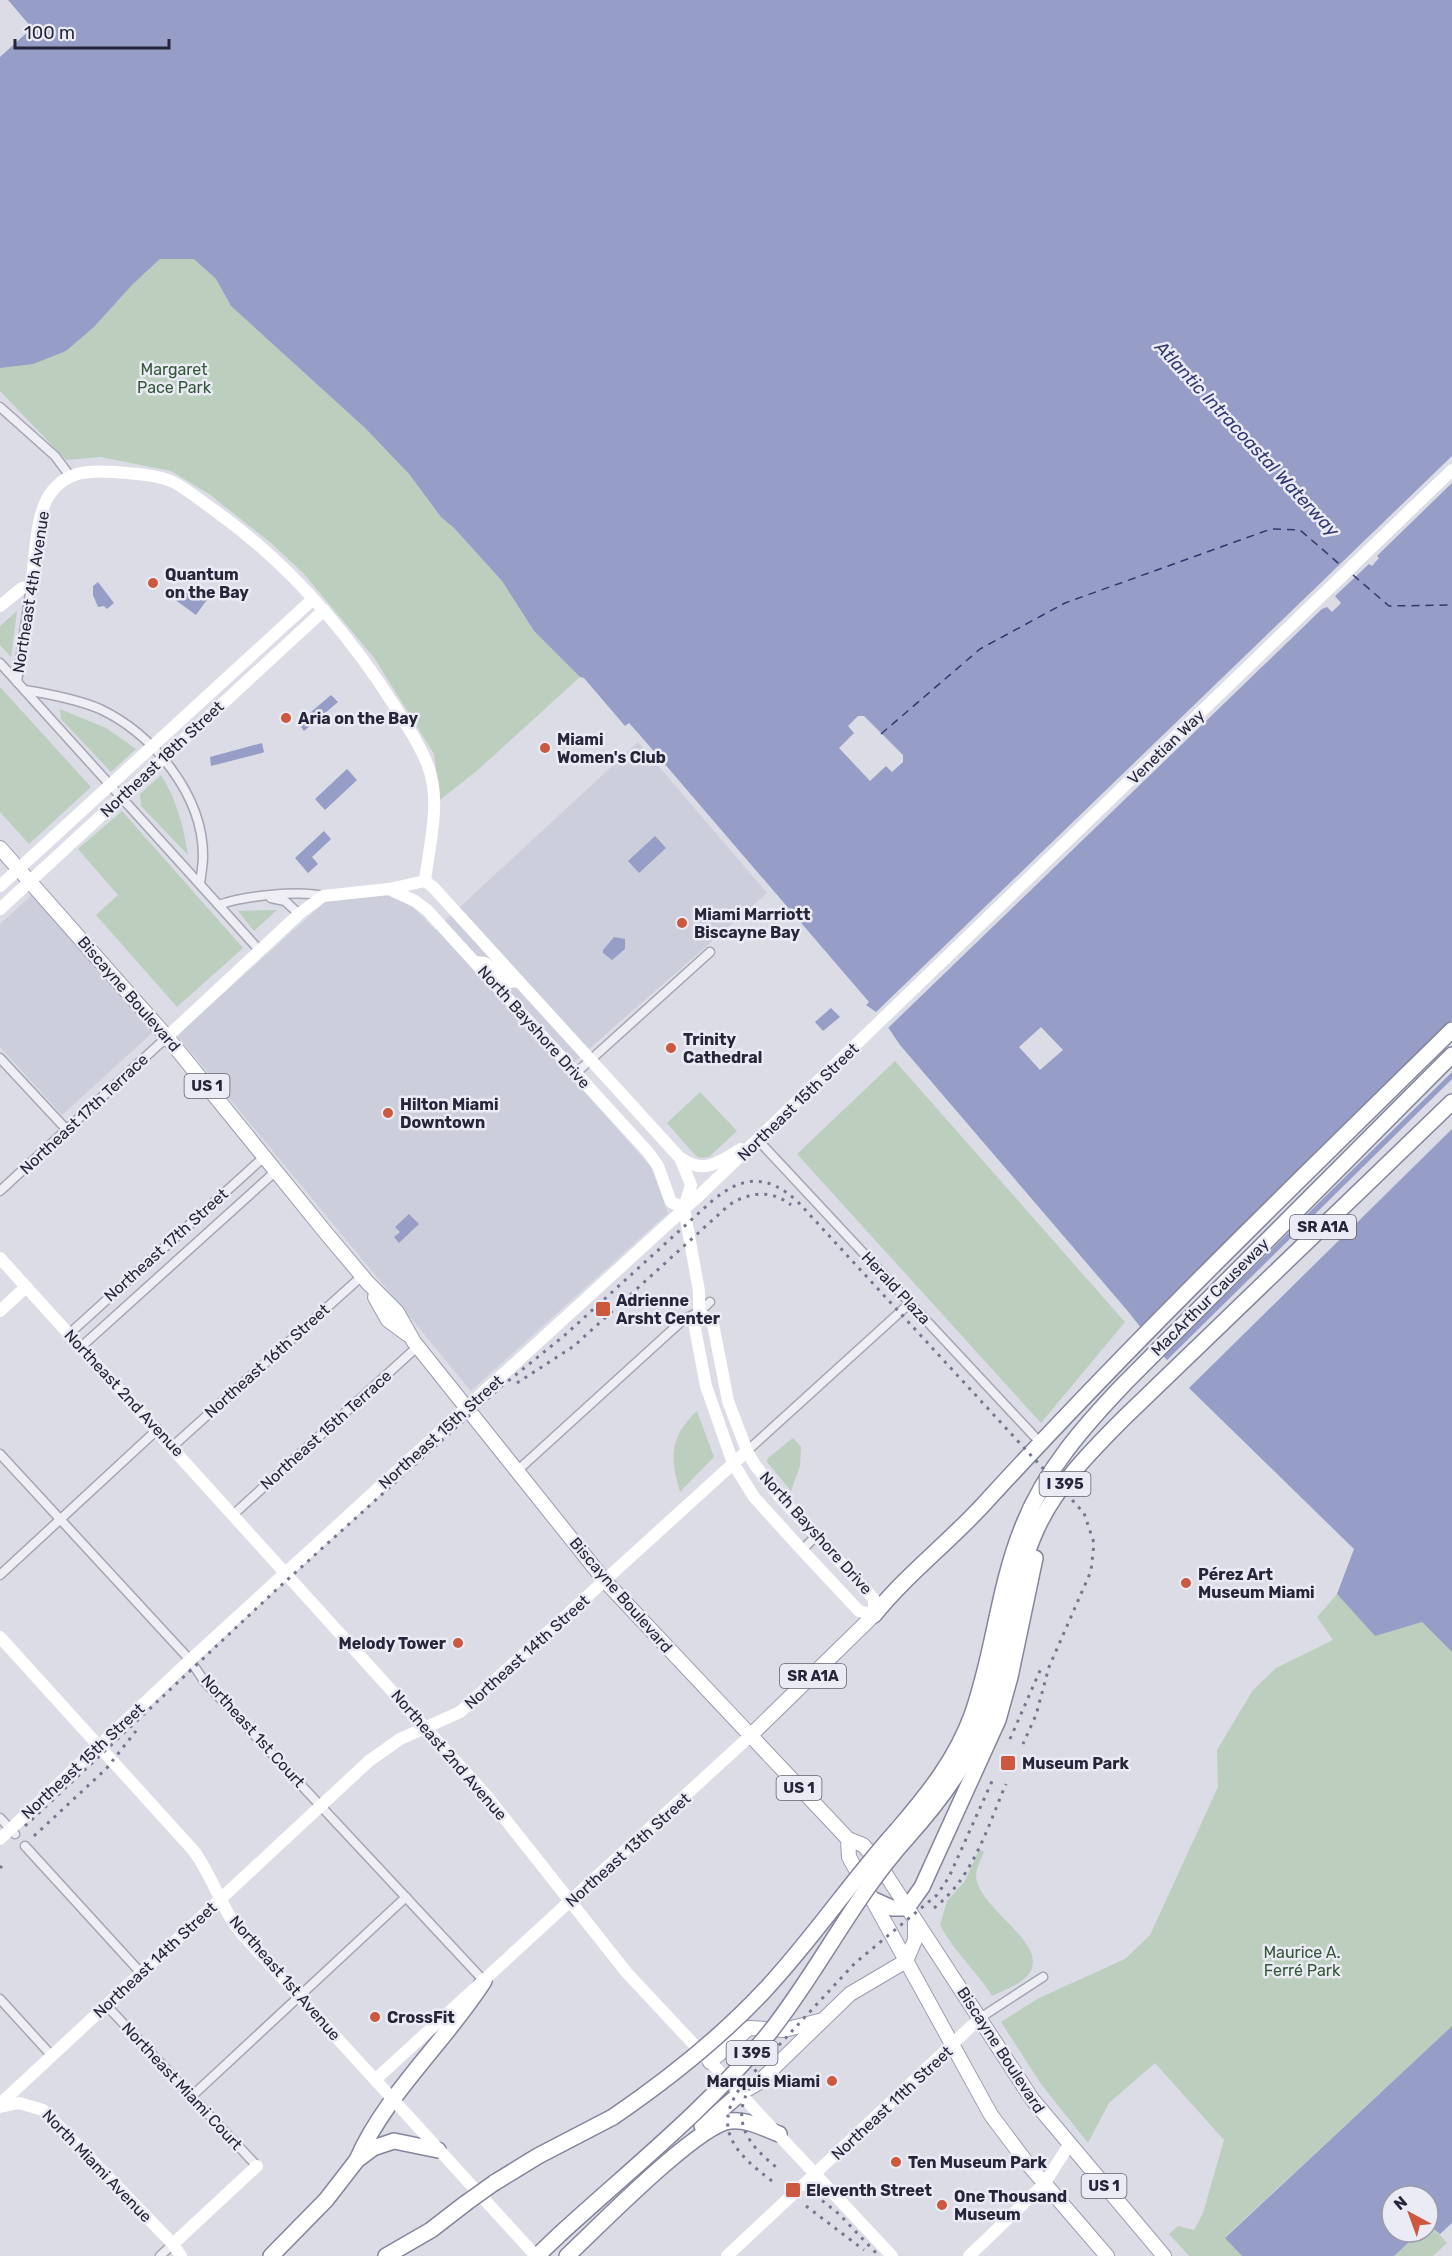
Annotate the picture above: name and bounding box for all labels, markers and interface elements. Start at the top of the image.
scale bar [15,12,170,50]
text: 100 m [24,22,75,44]
water label: Atlantic Intracoastal Waterway [1150,336,1344,542]
park label: Margaret Pace Park [137,360,212,397]
street label: Northeast 4th Avenue [9,510,53,674]
place label: Quantum on the Bay [165,565,249,602]
marker: Quantum on the Bay [146,576,160,590]
street label: Northeast 18th Street [96,697,228,821]
street label: Venetian Way [1124,706,1208,788]
place label: Aria on the Bay [298,709,419,728]
marker: Aria on the Bay [279,711,293,725]
place label: Miami Women's Club [557,730,666,767]
marker: Miami Women's Club [538,741,552,755]
place label: Miami Marriott Biscayne Bay [694,905,811,942]
marker: Miami Marriott Biscayne Bay [675,916,689,930]
street label: Biscayne Boulevard [74,932,184,1056]
street label: North Bayshore Drive [474,962,594,1092]
place label: Trinity Cathedral [683,1030,762,1067]
street label: Northeast 15th Street [733,1039,863,1165]
marker: Trinity Cathedral [664,1041,678,1055]
street label: Northeast 17th Terrace [16,1050,152,1178]
road number: US 1 [184,1074,230,1098]
place label: Hilton Miami Downtown [400,1095,499,1132]
marker: Hilton Miami Downtown [381,1106,395,1120]
street label: Northeast 17th Street [100,1184,232,1306]
road number: SR A1A [1290,1215,1356,1239]
street label: MacArthur Causeway [1147,1234,1273,1360]
street label: Herald Plaza [858,1248,934,1328]
place label: Adrienne Arsht Center [616,1291,721,1328]
street label: Northeast 16th Street [201,1300,333,1422]
marker: Adrienne Arsht Center [594,1300,612,1318]
street label: Northeast 2nd Avenue [60,1326,188,1460]
street label: Northeast 15th Terrace [257,1366,395,1494]
street label: Northeast 15th Street [375,1371,507,1493]
street label: North Bayshore Drive [756,1468,876,1598]
road number: I 395 [1040,1472,1090,1496]
street label: Biscayne Boulevard [566,1533,676,1657]
place label: Pérez Art Museum Miami [1198,1565,1315,1602]
marker: Pérez Art Museum Miami [1179,1576,1193,1590]
street label: Northeast 14th Street [461,1591,593,1713]
place label: Melody Tower [338,1634,447,1653]
marker: Melody Tower [451,1636,465,1650]
road number: SR A1A [780,1664,846,1688]
street label: Northeast 1st Court [197,1671,309,1791]
street label: Northeast 2nd Avenue [387,1686,511,1824]
street label: Northeast 15th Street [18,1699,148,1823]
marker: Museum Park [999,1754,1017,1772]
place label: Museum Park [1022,1754,1130,1773]
road number: US 1 [776,1776,822,1800]
street label: Northeast 13th Street [562,1789,694,1911]
street label: Northeast 14th Street [89,1898,221,2022]
street label: Northeast 1st Avenue [226,1912,344,2044]
park label: Maurice A. Ferré Park [1263,1943,1341,1980]
street label: Biscayne Boulevard [953,1983,1049,2117]
place label: CrossFit [387,2008,455,2027]
marker: CrossFit [368,2010,382,2024]
street label: Northeast Miami Court [118,2018,246,2154]
road number: I 395 [726,2041,777,2065]
street label: Northeast 11th Street [828,2042,956,2164]
place label: Marquis Miami [706,2072,820,2091]
marker: Marquis Miami [825,2074,839,2088]
street label: North Miami Avenue [38,2106,156,2226]
place label: Ten Museum Park [908,2153,1047,2172]
marker: Ten Museum Park [889,2155,903,2169]
road number: US 1 [1082,2174,1126,2198]
marker: Eleventh Street [784,2181,802,2199]
place label: Eleventh Street [806,2181,932,2200]
north arrow [1380,2184,1440,2244]
place label: One Thousand Museum [954,2187,1067,2224]
text: N [1390,2192,1411,2214]
marker: One Thousand Museum [935,2198,949,2212]

